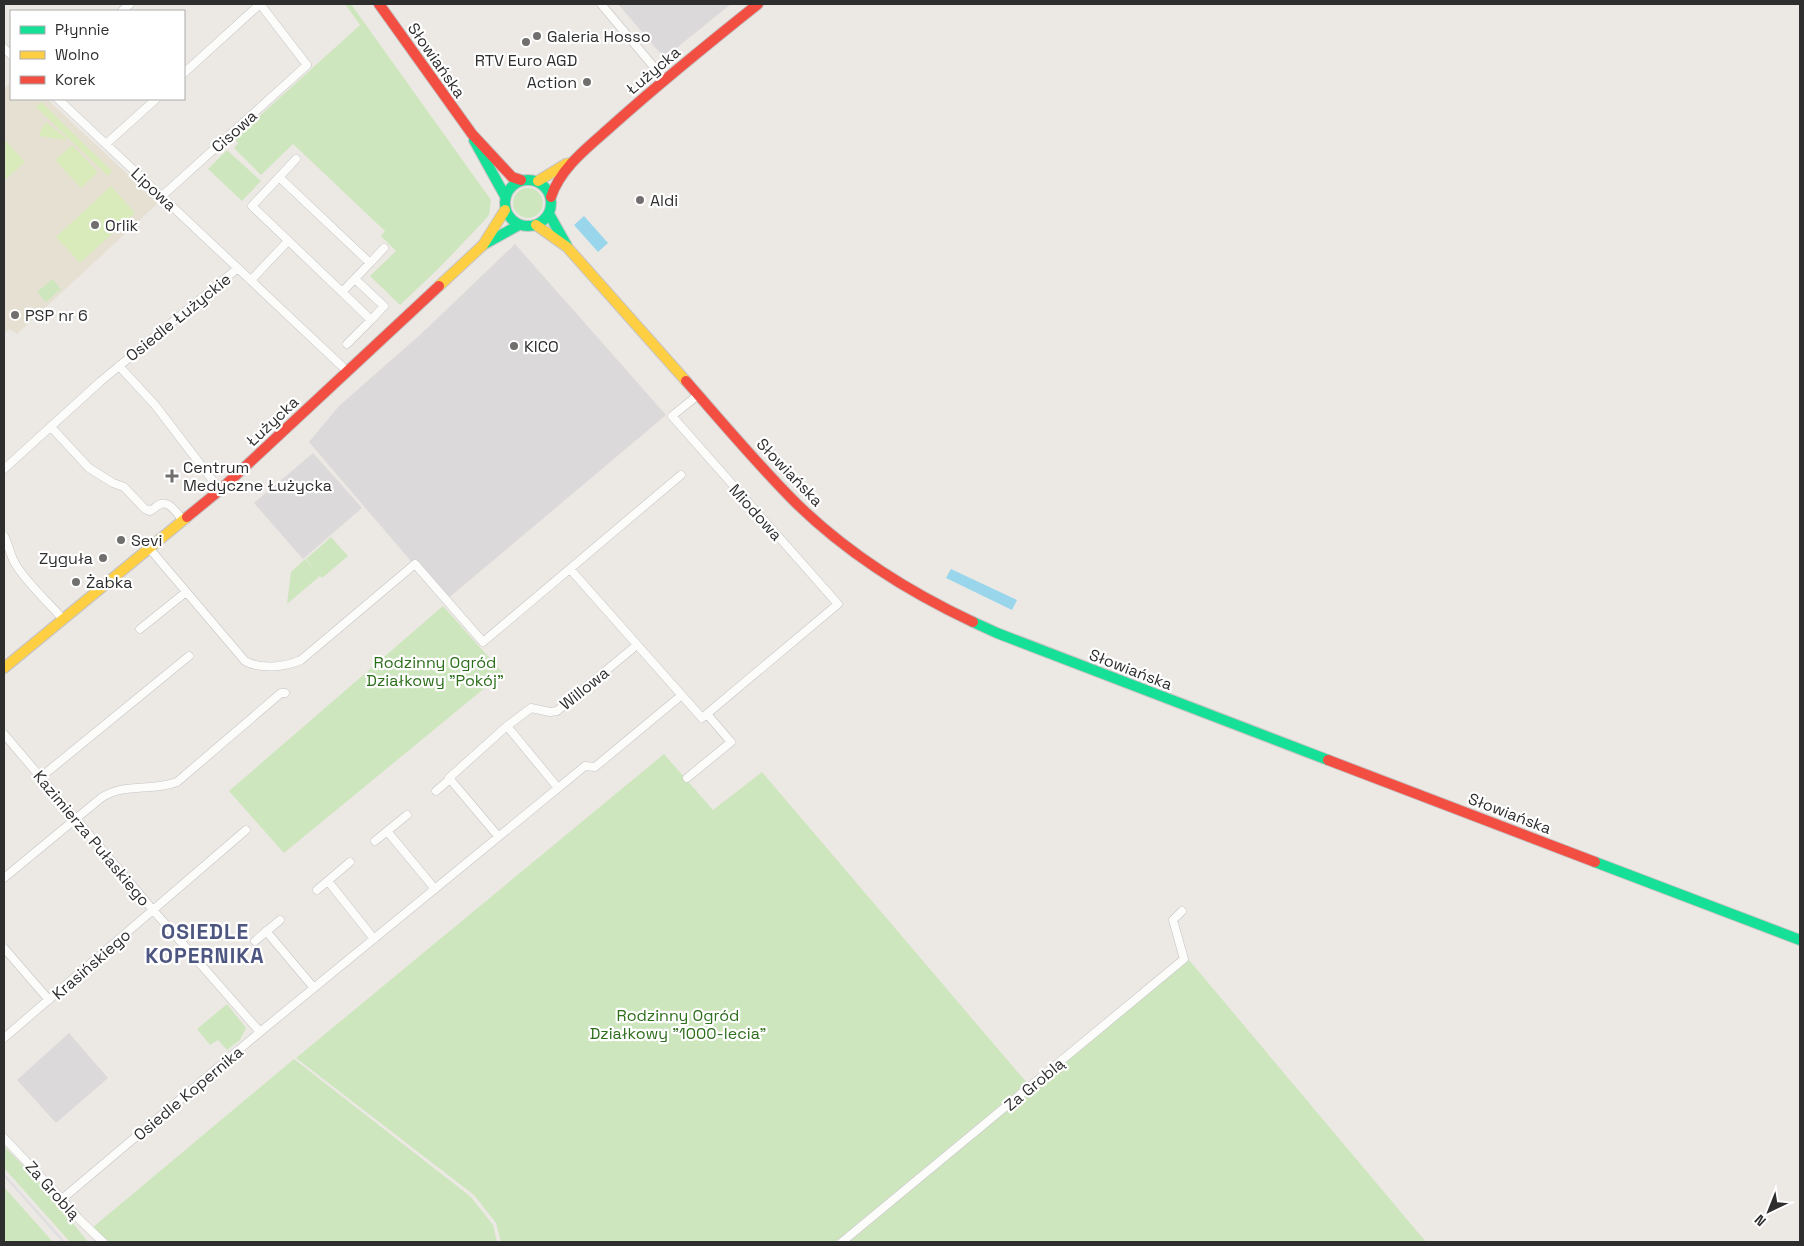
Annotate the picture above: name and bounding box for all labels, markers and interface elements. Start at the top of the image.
legend [10,10,185,100]
street label: Słowiańska [403,19,470,102]
text: Płynnie [55,20,109,39]
place label: Galeria Hosso [547,26,651,47]
marker: Galeria Hosso [531,30,543,42]
marker: RTV Euro AGD [520,36,532,48]
street label: Łużycka [622,42,685,99]
text: Wolno [55,45,99,64]
place label: RTV Euro AGD [475,50,577,71]
text: Korek [55,70,95,89]
place label: Action [527,72,577,93]
marker: Action [581,76,593,88]
street label: Cisowa [207,105,262,157]
street label: Lipowa [127,163,181,216]
place label: Aldi [650,190,678,211]
marker: Aldi [634,194,646,206]
place label: Orlik [105,215,139,236]
marker: Orlik [89,219,101,231]
street label: Osiedle Łużyckie [121,269,235,366]
place label: PSP nr 6 [25,305,88,326]
marker: PSP nr 6 [9,309,21,321]
place label: KICO [524,336,559,357]
marker: KICO [508,340,520,352]
street label: Łużycka [242,392,303,451]
street label: Słowiańska [752,434,827,511]
place label: Centrum Medyczne Łużycka [183,457,332,496]
marker: Centrum Medyczne Łużycka [165,469,179,483]
street label: Miodowa [725,479,787,545]
place label: Sevi [131,530,163,551]
marker: Sevi [115,534,127,546]
place label: Zyguła [39,548,93,569]
marker: Zyguła [97,552,109,564]
place label: Żabka [86,572,132,593]
marker: Żabka [70,576,82,588]
street label: Słowiańska [1086,644,1175,695]
park label: Rodzinny Ogród Działkowy "Pokój" [366,652,504,691]
street label: Willowa [555,662,613,715]
street label: Kazimierza Pułaskiego [29,766,155,911]
street label: Słowiańska [1465,788,1554,839]
district label: OSIEDLE KOPERNIKA [145,918,265,969]
street label: Krasińskiego [48,924,135,1004]
park label: Rodzinny Ogród Działkowy "1000-lecia" [590,1005,766,1044]
street label: Osiedle Kopernika [129,1041,247,1145]
street label: Za Groblą [1000,1053,1069,1116]
street label: Za Groblą [21,1156,85,1224]
north arrow [1744,1186,1794,1236]
text: N [1751,1211,1770,1230]

